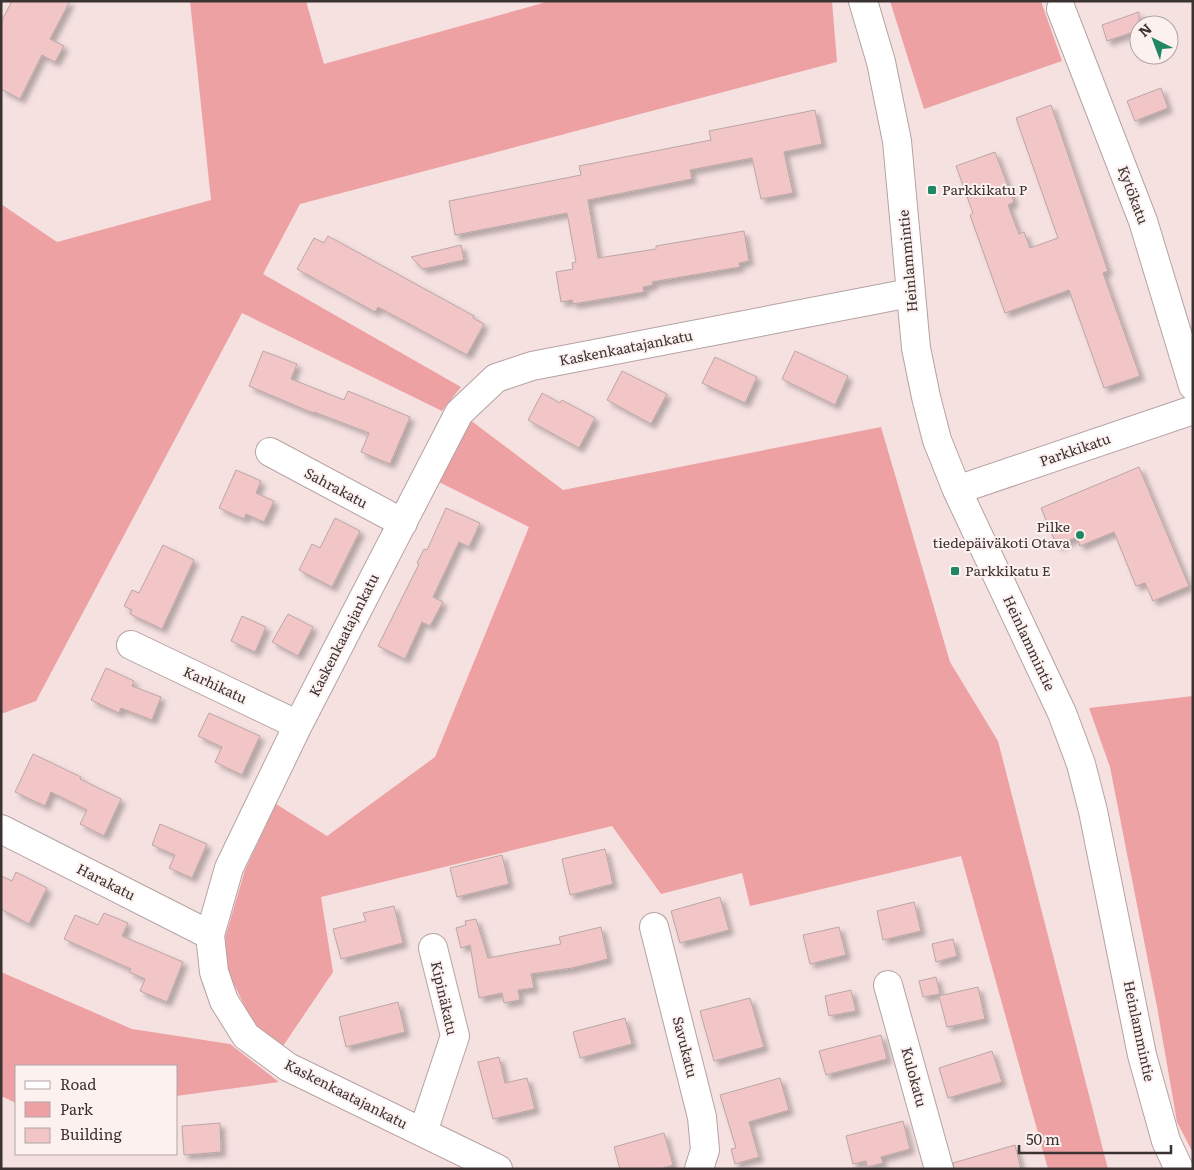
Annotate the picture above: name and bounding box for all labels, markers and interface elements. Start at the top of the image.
north arrow [1129,15,1179,65]
text: N [1134,18,1156,41]
street label: Kytökatu [1114,163,1154,227]
place label: Parkkikatu P [942,179,1028,199]
marker: Parkkikatu P [926,184,938,196]
street label: Heinlammintie [893,209,921,313]
street label: Kaskenkaatajankatu [557,324,694,370]
street label: Parkkikatu [1036,428,1113,471]
street label: Sahrakatu [301,462,372,512]
place label: Pilke tiedepäiväkoti Otava [933,516,1070,552]
marker: Pilke tiedepäiväkoti Otava [1074,529,1086,541]
place label: Parkkikatu E [965,560,1051,580]
marker: Parkkikatu E [949,565,961,577]
street label: Kaskenkaatajankatu [303,569,383,700]
street label: Heinlammintie [999,592,1061,693]
street label: Karhikatu [180,661,251,708]
street label: Harakatu [74,858,139,904]
street label: Kipinäkatu [427,959,463,1037]
street label: Heinlammintie [1119,978,1160,1083]
street label: Savukatu [669,1014,703,1080]
street label: Kulokatu [897,1045,933,1109]
street label: Kaskenkaatajankatu [281,1053,412,1133]
legend [15,1065,178,1155]
text: Road [60,1072,96,1095]
text: Park [60,1097,94,1120]
text: Building [60,1122,122,1145]
scale bar [1019,1122,1172,1154]
text: 50 m [1026,1127,1060,1150]

